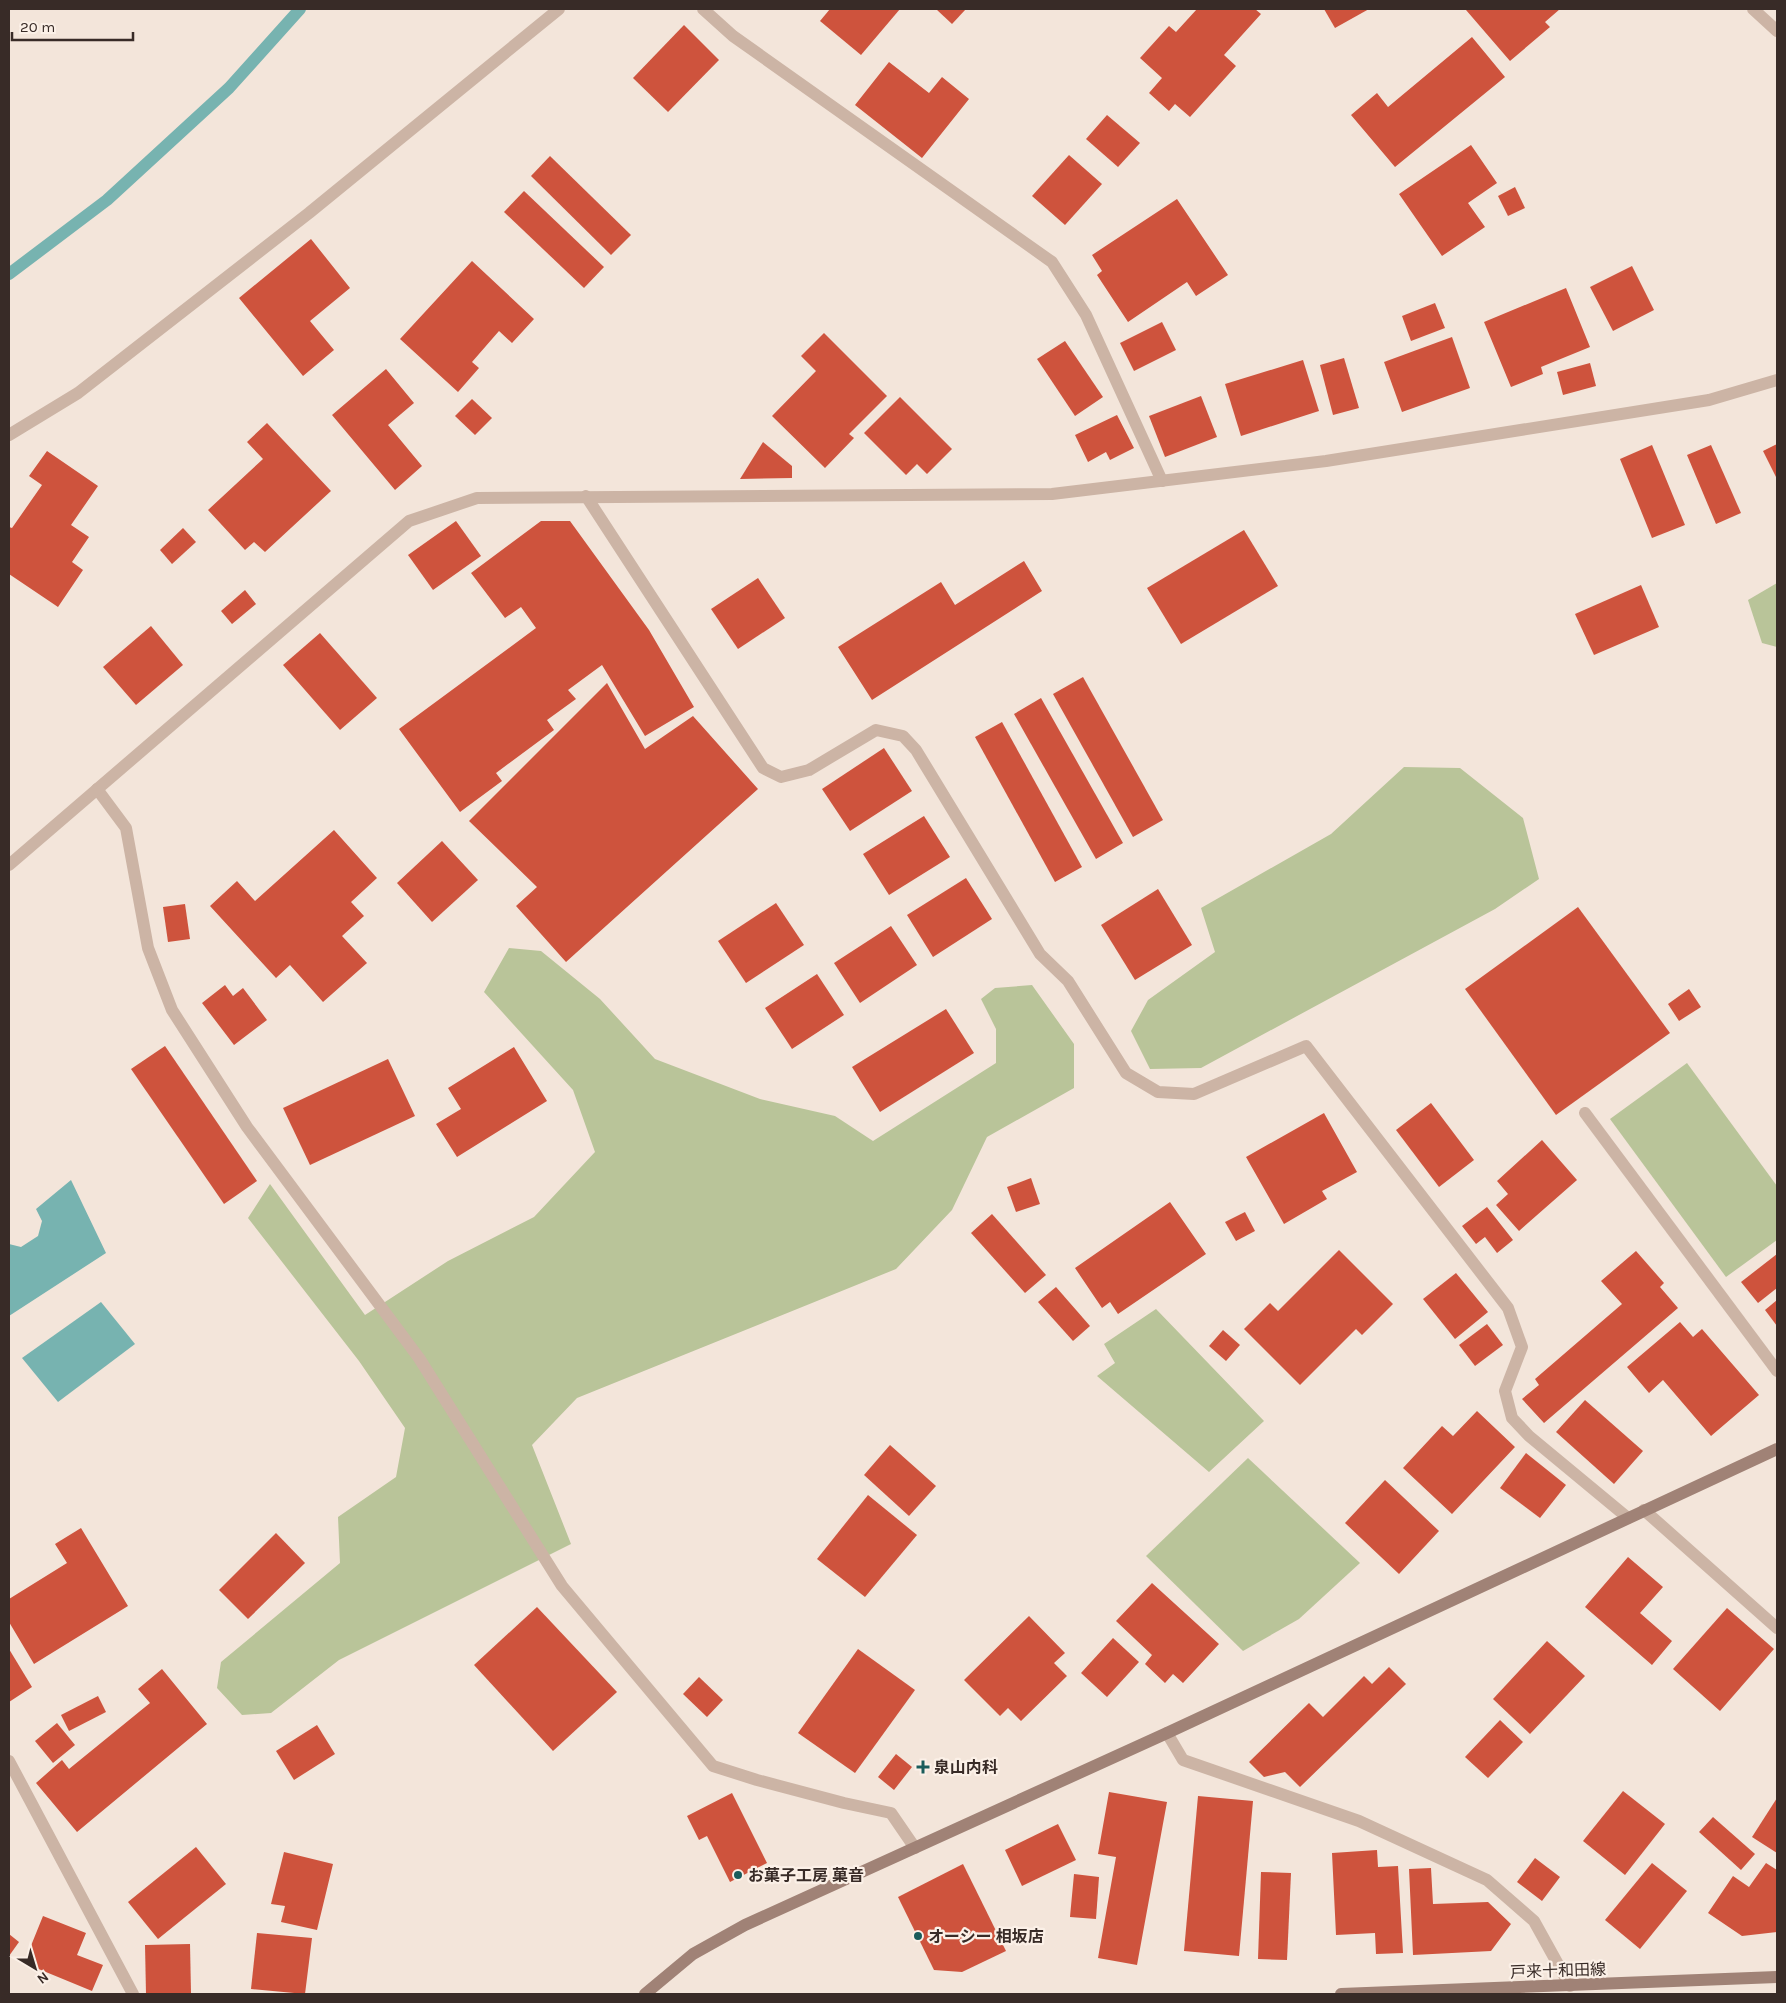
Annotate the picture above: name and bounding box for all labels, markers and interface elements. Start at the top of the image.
scale bar [12,10,134,42]
text: 20 m [20,18,55,36]
place label: 泉山内科 [934,1758,998,1777]
marker: 泉山内科 [916,1760,930,1774]
place label: お菓子工房 菓音 [748,1866,864,1885]
marker: お菓子工房 菓音 [732,1869,744,1881]
place label: オーシー 相坂店 [928,1927,1044,1946]
marker: オーシー 相坂店 [912,1930,924,1942]
north arrow [10,1943,60,1993]
street label: 戸来十和田線 [1510,1959,1606,1982]
text: N [34,1968,52,1988]

